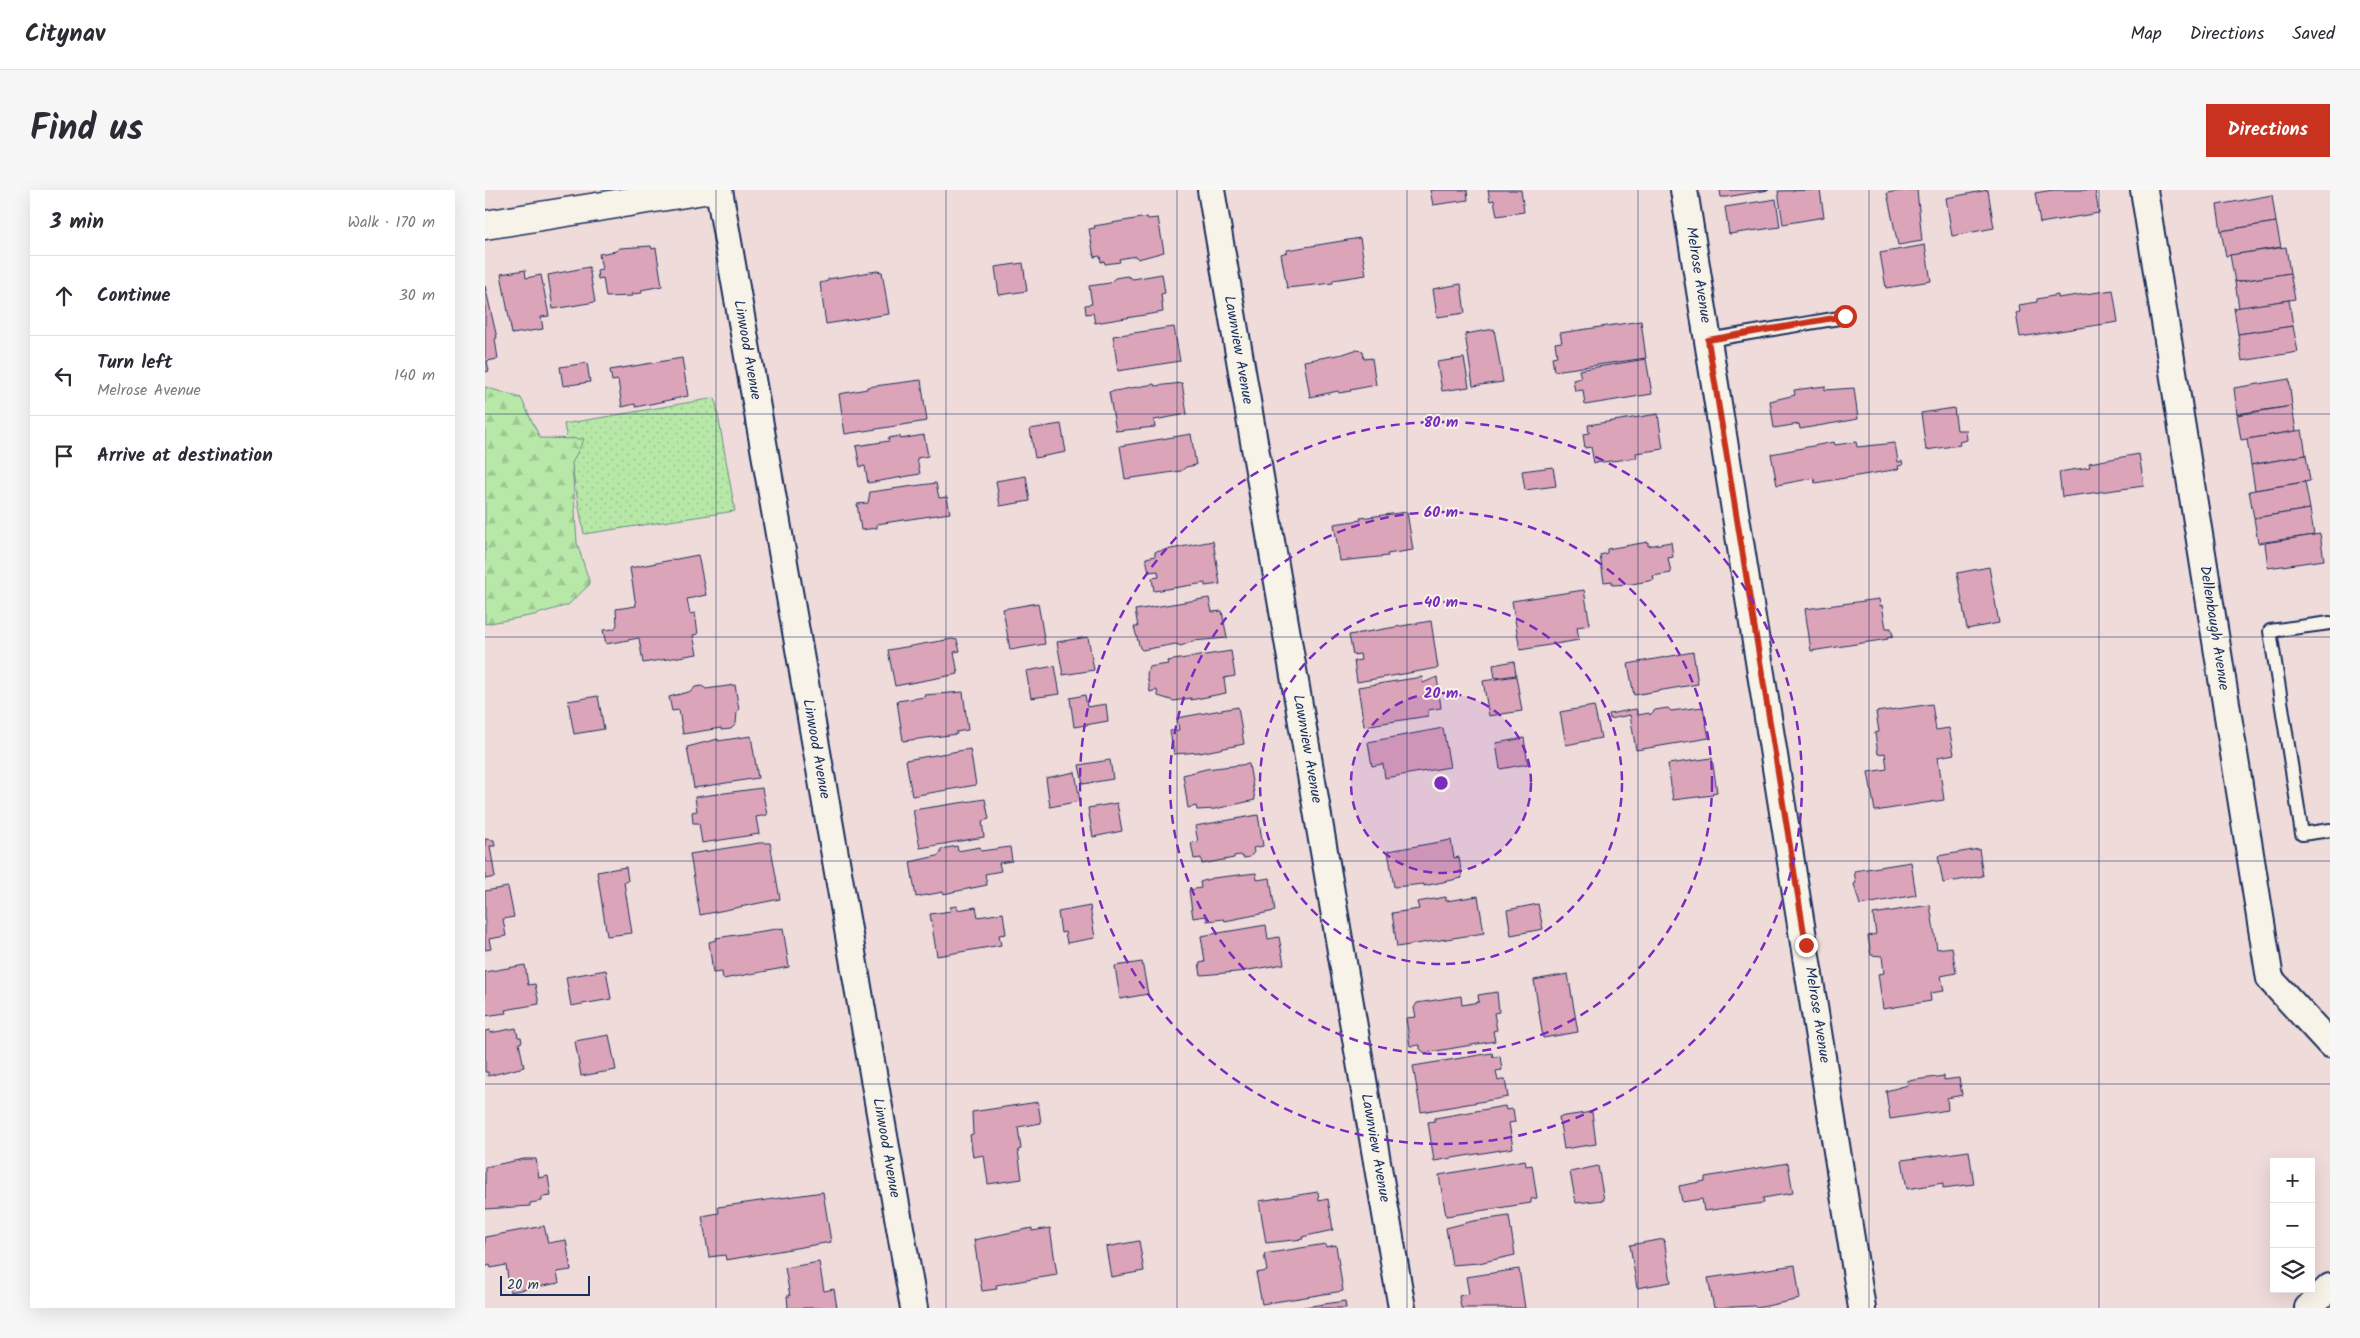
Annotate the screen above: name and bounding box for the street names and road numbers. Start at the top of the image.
street label: Melrose Avenue [1679,225,1718,325]
street label: Lawnview Avenue [1217,294,1259,407]
street label: Linwood Avenue [726,298,768,402]
street label: Dellenbaugh Avenue [2192,564,2236,692]
street label: Lawnview Avenue [1286,693,1328,806]
street label: Linwood Avenue [795,697,837,801]
street label: Melrose Avenue [1798,965,1837,1065]
street label: Lawnview Avenue [1354,1092,1396,1205]
street label: Linwood Avenue [865,1096,907,1200]

